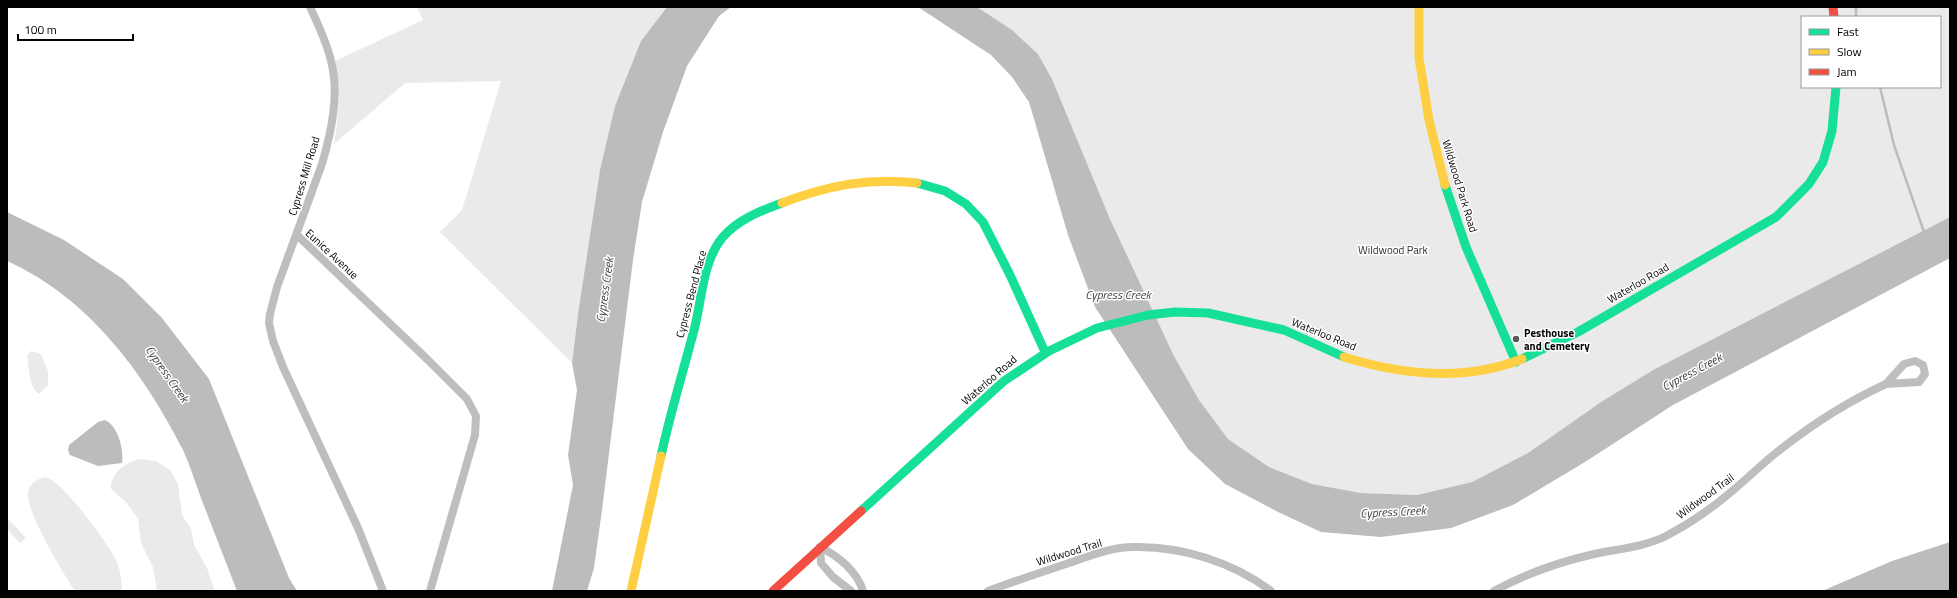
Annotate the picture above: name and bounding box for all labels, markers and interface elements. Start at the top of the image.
scale bar [18,16,133,42]
legend [1801,16,1941,88]
text: 100 m [24,20,57,39]
text: Fast [1837,22,1860,41]
text: Slow [1837,42,1862,61]
text: Jam [1837,62,1857,81]
street label: Cypress Mill Road [284,134,324,217]
street label: Wildwood Park Road [1438,138,1482,234]
street label: Eunice Avenue [302,225,362,283]
park label: Wildwood Park [1358,242,1429,258]
street label: Cypress Bend Place [672,248,711,340]
water label: Cypress Creek [591,254,619,324]
street label: Waterloo Road [1604,259,1672,307]
water label: Cypress Creek [1085,285,1153,304]
street label: Waterloo Road [1289,314,1359,354]
place label: Pesthouse and Cemetery [1524,325,1590,354]
marker: Pesthouse and Cemetery [1511,334,1521,344]
water label: Cypress Creek [141,341,195,407]
water label: Cypress Creek [1658,347,1727,395]
street label: Waterloo Road [958,351,1020,409]
street label: Wildwood Trail [1673,470,1737,522]
water label: Cypress Creek [1360,500,1428,523]
street label: Wildwood Trail [1034,534,1104,570]

